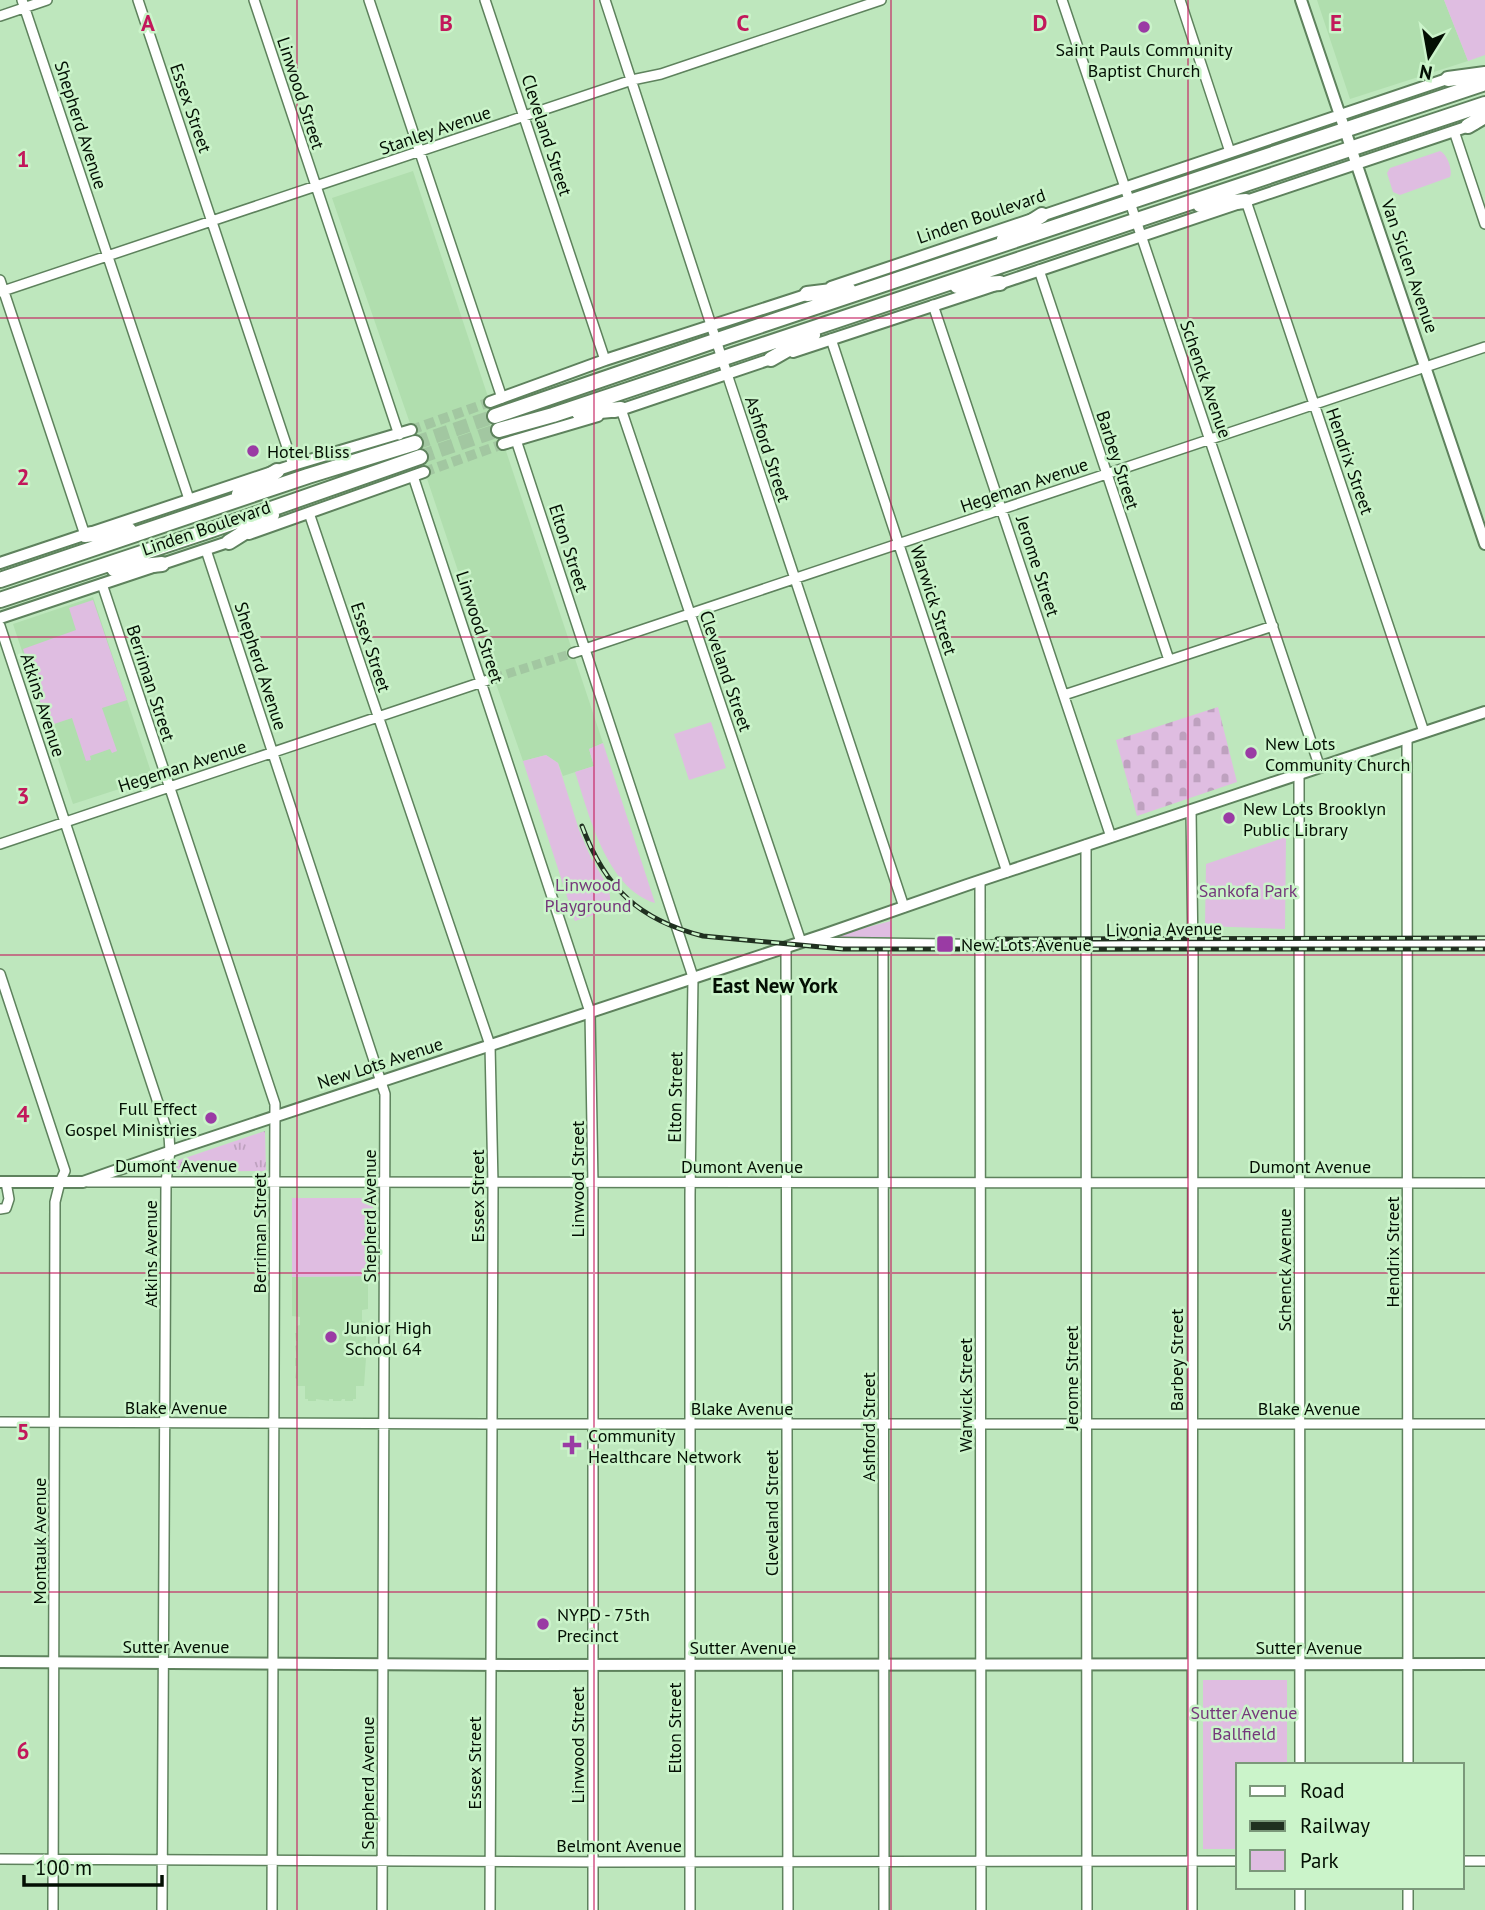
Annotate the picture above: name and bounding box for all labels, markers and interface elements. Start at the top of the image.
text: A [141,8,155,37]
text: B [439,8,453,37]
text: C [737,8,750,37]
text: D [1033,8,1047,37]
text: E [1330,8,1342,37]
marker: Saint Pauls Community Baptist Church [1136,19,1152,35]
north arrow [1394,21,1464,91]
street label: Linwood Street [272,34,330,152]
place label: Saint Pauls Community Baptist Church [1055,38,1233,82]
street label: Shepherd Avenue [49,58,113,192]
street label: Essex Street [165,60,217,156]
text: N [1417,60,1434,86]
street label: Cleveland Street [517,71,577,199]
street label: Stanley Avenue [376,100,494,160]
text: 1 [16,144,30,173]
street label: Linden Boulevard [914,183,1048,249]
street label: Van Siclen Avenue [1376,195,1444,336]
street label: Schenck Avenue [1175,317,1237,441]
street label: Ashford Street [740,393,796,505]
street label: Hendrix Street [1321,405,1379,517]
street label: Barbey Street [1091,408,1145,512]
place label: Hotel Bliss [267,440,350,463]
marker: Hotel Bliss [245,443,261,459]
street label: Hegeman Avenue [957,452,1091,518]
text: 2 [16,462,30,491]
street label: Linden Boulevard [139,495,273,561]
street label: Elton Street [544,501,594,595]
street label: Jerome Street [1011,512,1065,619]
street label: Warwick Street [905,542,963,658]
street label: Linwood Street [451,568,509,686]
street label: Shepherd Avenue [229,599,293,733]
street label: Essex Street [346,599,396,695]
street label: Cleveland Street [695,607,757,735]
street label: Berriman Street [121,622,181,744]
street label: Atkins Avenue [15,650,71,760]
place label: New Lots Community Church [1265,732,1410,776]
street label: Hegeman Avenue [115,734,249,798]
marker: New Lots Community Church [1243,745,1259,761]
text: 3 [16,781,30,810]
place label: New Lots Brooklyn Public Library [1243,797,1386,841]
marker: New Lots Brooklyn Public Library [1221,810,1237,826]
park label: Linwood Playground [544,873,632,917]
park label: Sankofa Park [1199,879,1298,902]
street label: Livonia Avenue [1106,916,1222,942]
place label: New Lots Avenue [961,933,1092,956]
marker: New Lots Avenue [935,934,955,954]
district label: East New York [712,972,839,999]
street label: New Lots Avenue [314,1032,446,1094]
street label: Elton Street [663,1051,687,1143]
place label: Full Effect Gospel Ministries [65,1097,197,1141]
text: 4 [16,1099,30,1128]
marker: Full Effect Gospel Ministries [203,1110,219,1126]
street label: Linwood Street [566,1121,589,1237]
street label: Shepherd Avenue [358,1149,381,1283]
street label: Essex Street [466,1149,489,1243]
street label: Dumont Avenue [115,1154,237,1177]
street label: Dumont Avenue [681,1155,803,1178]
street label: Dumont Avenue [1249,1155,1371,1178]
street label: Berriman Street [248,1173,271,1293]
street label: Hendrix Street [1381,1196,1404,1308]
street label: Atkins Avenue [139,1200,162,1308]
street label: Schenck Avenue [1273,1208,1296,1332]
street label: Barbey Street [1165,1309,1188,1411]
place label: Junior High School 64 [344,1316,432,1360]
street label: Jerome Street [1060,1326,1083,1431]
marker: Junior High School 64 [323,1329,339,1345]
street label: Warwick Street [954,1338,977,1452]
street label: Ashford Street [857,1372,880,1482]
street label: Blake Avenue [125,1396,227,1419]
street label: Blake Avenue [691,1397,793,1420]
street label: Blake Avenue [1258,1397,1360,1420]
text: 5 [16,1417,30,1446]
place label: Community Healthcare Network [588,1424,742,1468]
marker: Community Healthcare Network [562,1435,582,1455]
street label: Cleveland Street [760,1450,783,1576]
street label: Montauk Avenue [28,1478,51,1605]
place label: NYPD - 75th Precinct [557,1603,650,1647]
marker: NYPD - 75th Precinct [535,1616,551,1632]
street label: Sutter Avenue [123,1635,229,1658]
street label: Sutter Avenue [690,1636,796,1659]
street label: Sutter Avenue [1256,1636,1362,1659]
street label: Elton Street [663,1682,686,1774]
street label: Linwood Street [566,1687,589,1803]
park label: Sutter Avenue Ballfield [1191,1701,1297,1745]
street label: Shepherd Avenue [356,1716,379,1850]
street label: Essex Street [463,1716,486,1810]
text: 6 [16,1736,30,1765]
legend [1236,1763,1464,1889]
text: Road [1300,1777,1344,1804]
text: Railway [1300,1812,1370,1839]
street label: Belmont Avenue [556,1834,682,1857]
scale bar [24,1843,163,1887]
text: Park [1300,1847,1339,1874]
text: 100 m [35,1854,92,1881]

